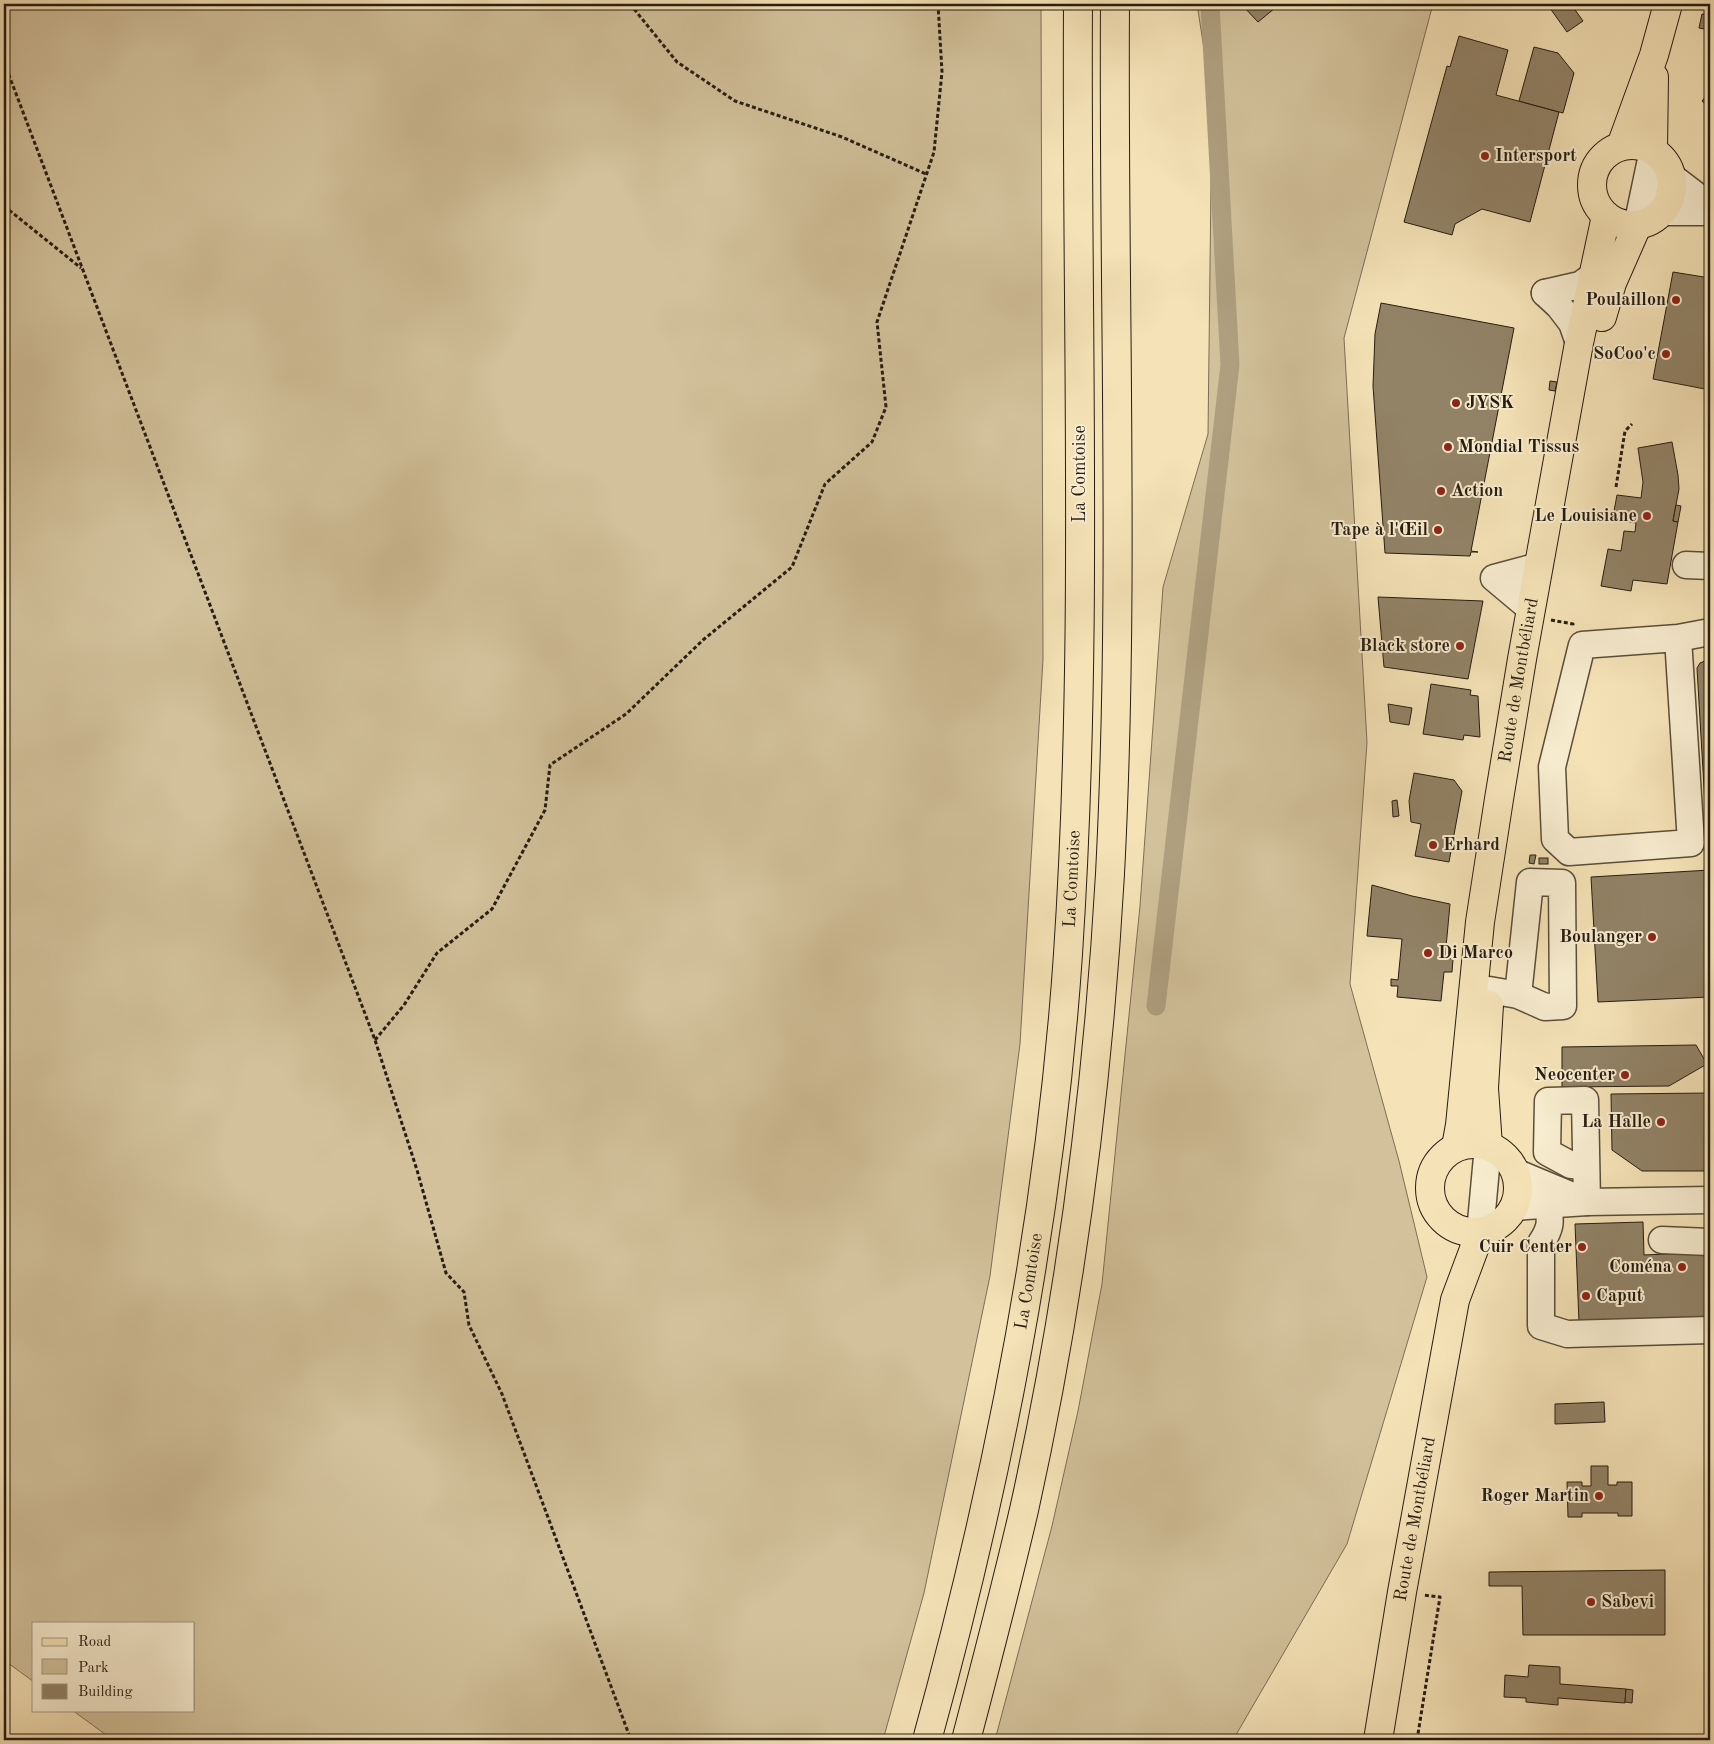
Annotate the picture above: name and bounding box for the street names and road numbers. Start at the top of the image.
street label: La Comtoise [1071,425,1089,523]
street label: Route de Montbéliard [1496,597,1542,764]
street label: La Comtoise [1061,830,1084,928]
street label: La Comtoise [1012,1232,1046,1331]
street label: Route de Montbéliard [1392,1435,1439,1603]

